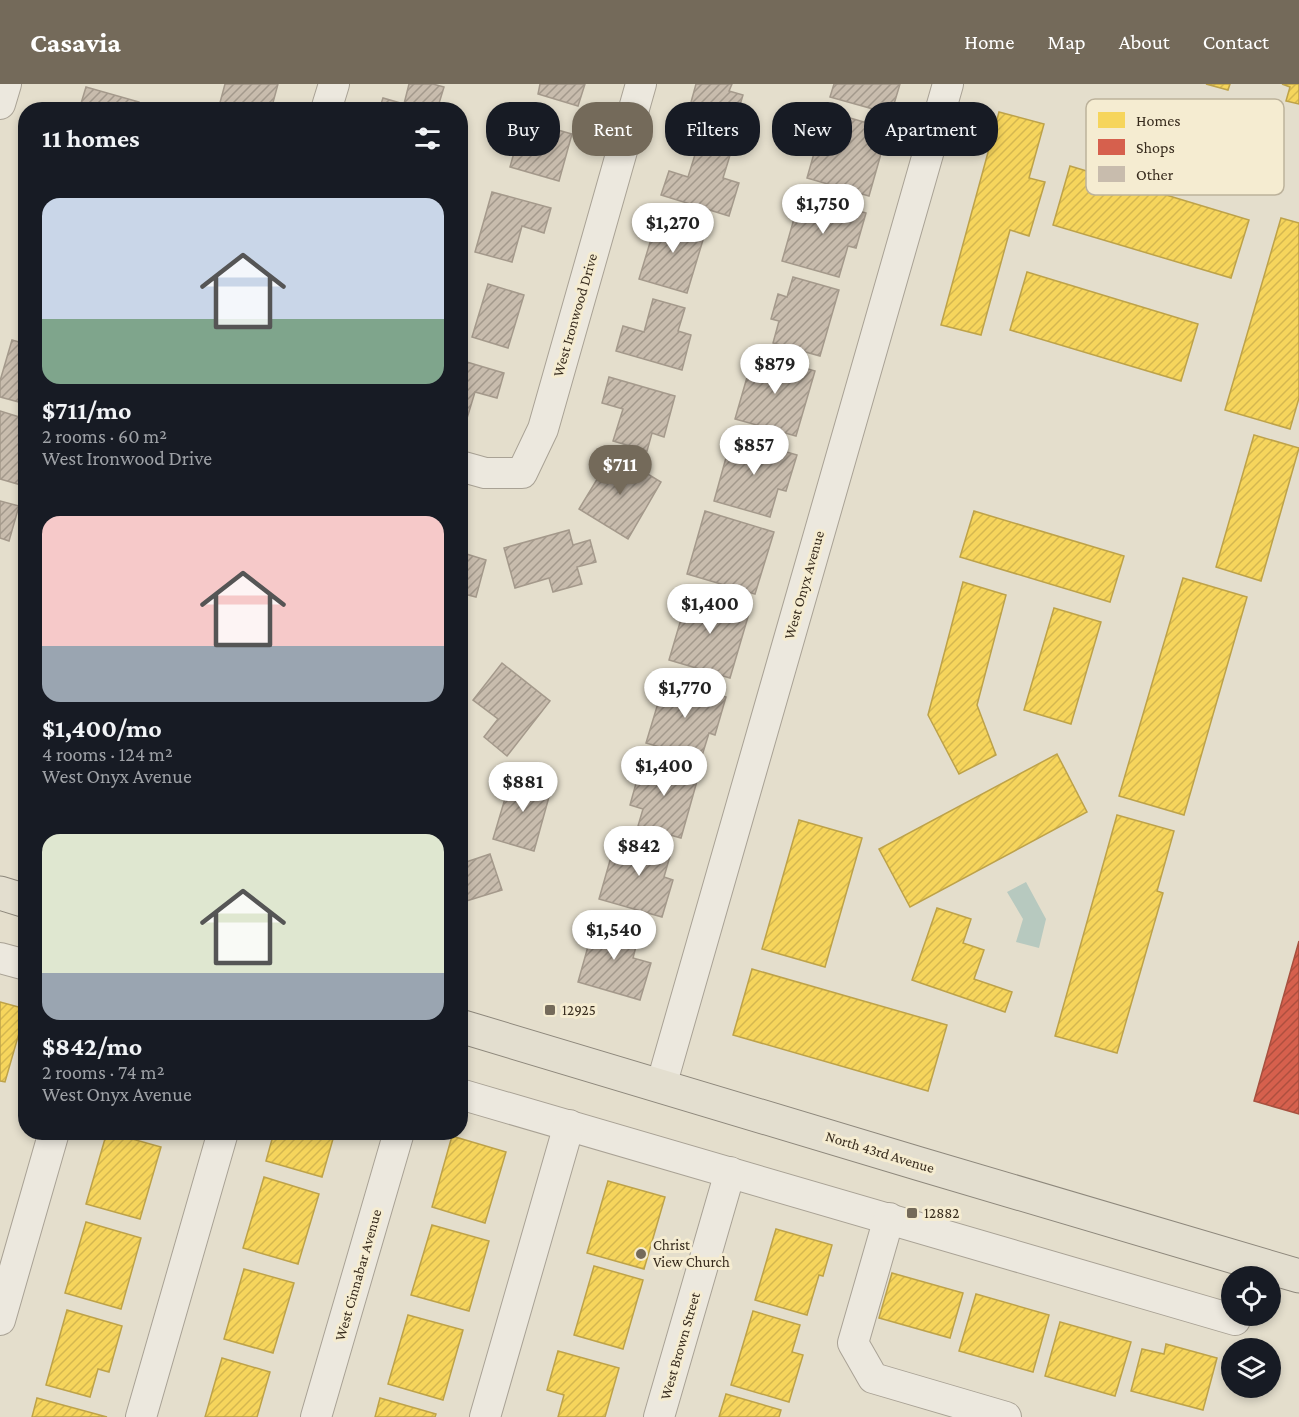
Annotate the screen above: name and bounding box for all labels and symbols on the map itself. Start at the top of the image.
legend [1086,99,1284,195]
text: Homes [1136,112,1181,129]
text: Shops [1136,139,1175,157]
text: Other [1136,166,1174,183]
pin: $1,750 [774,184,872,235]
pin: $1,270 [624,203,722,254]
street label: West Ironwood Drive [550,251,600,379]
pin: $879 [739,344,811,395]
pin: $857 [718,425,790,476]
pin: $711 [584,445,656,496]
street label: West Onyx Avenue [781,528,828,641]
pin: $1,400 [661,584,759,635]
pin: $1,770 [636,668,734,719]
pin: $1,400 [615,746,713,797]
pin: $881 [487,762,559,813]
pin: $842 [603,826,675,877]
pin: $1,540 [565,910,663,961]
place label: 12925 [562,1002,596,1018]
marker: 12925 [543,1003,557,1017]
street label: North 43rd Avenue [824,1128,937,1176]
place label: 12882 [924,1205,959,1221]
marker: 12882 [905,1206,919,1220]
street label: West Cinnabar Avenue [332,1207,385,1343]
place label: Christ View Church [653,1237,730,1270]
marker: Christ View Church [634,1247,648,1261]
street label: West Brown Street [657,1289,703,1402]

